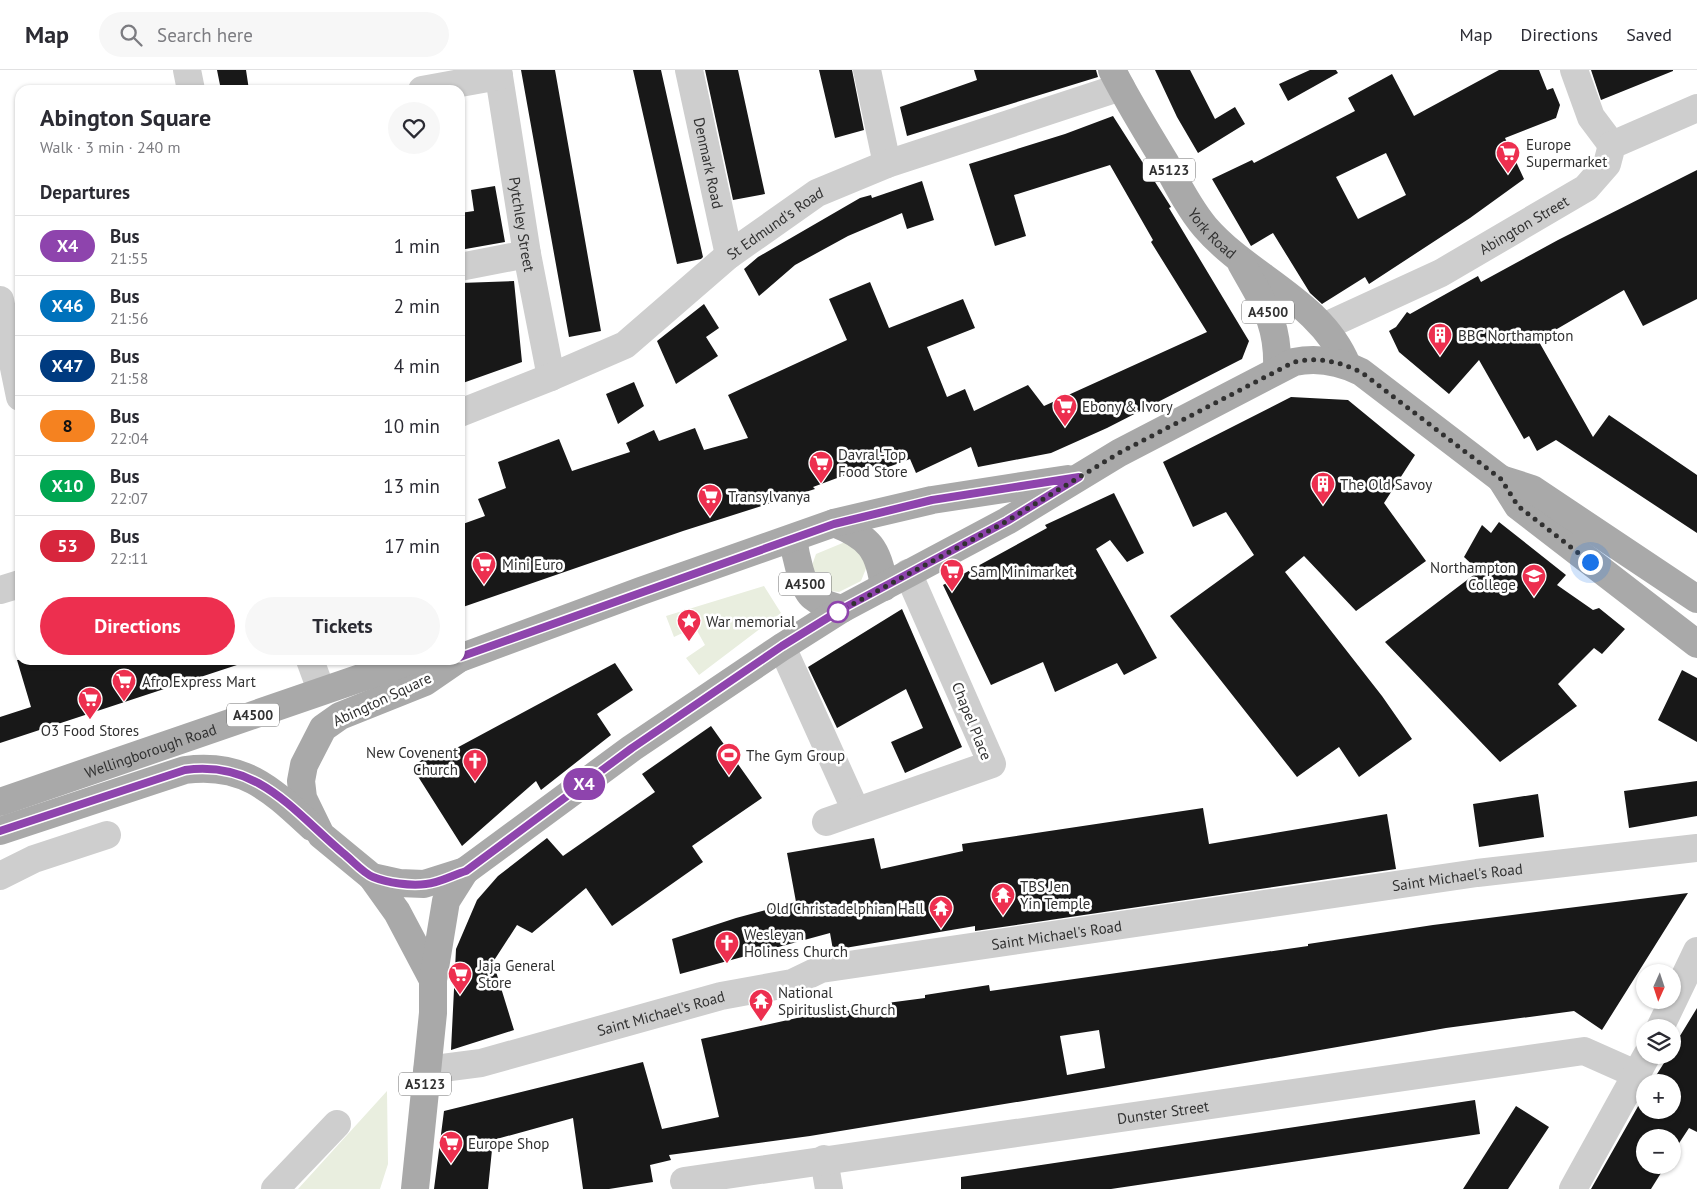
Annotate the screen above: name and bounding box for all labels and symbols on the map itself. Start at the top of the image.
street label: Denmark Road [690,115,728,210]
place label: Europe Supermarket [1526,135,1607,171]
supermarket icon: Europe Supermarket [1495,140,1521,174]
road number: A5123 [1143,158,1195,182]
street label: Pytchley Street [505,175,540,273]
street label: St Edmund's Road [723,182,826,263]
street label: Abington Street [1475,191,1572,258]
street label: York Road [1184,204,1241,262]
road number: A4500 [1242,300,1294,323]
building icon: BBC Northampton [1427,322,1453,356]
place label: BBC Northampton [1458,326,1573,345]
supermarket icon: Ebony & Ivory [1052,393,1078,427]
place label: Ebony & Ivory [1082,397,1173,416]
place label: Davral-Top Food Store [838,445,908,481]
supermarket icon: Davral-Top Food Store [808,450,834,484]
building icon: The Old Savoy [1310,471,1336,505]
place label: The Old Savoy [1340,475,1432,494]
supermarket icon: Transylvanya [697,483,723,517]
place label: Transylvanya [728,487,811,506]
your location [1578,550,1603,575]
supermarket icon: Mini Euro [471,551,497,585]
place label: Mini Euro [502,555,563,574]
supermarket icon: Sam Minimarket [939,558,965,592]
place label: Northampton College [1430,558,1516,594]
place label: Sam Minimarket [970,562,1074,581]
school or university icon: Northampton College [1521,563,1547,597]
road number: A4500 [779,572,831,596]
unlabelled marker [827,601,849,623]
place icon: War memorial [676,608,702,642]
place label: War memorial [706,612,796,631]
supermarket icon: Afro Express Mart [111,668,137,702]
street label: Abington Square [330,668,434,730]
place label: Afro Express Mart [142,672,256,691]
street label: Chapel Place [948,679,996,763]
supermarket icon: O3 Food Stores [77,686,103,720]
road number: A4500 [227,704,279,726]
street label: Wellingborough Road [82,719,219,782]
place label: O3 Food Stores [41,721,139,740]
sports icon: The Gym Group [716,742,742,776]
place label: New Covenent Church [366,743,458,779]
place label: The Gym Group [746,746,845,765]
church icon: New Covenent Church [462,748,488,782]
line badge: X4 [562,768,606,800]
street label: Saint Michael's Road [1391,858,1524,895]
place label: TBS Jen Yin Temple [1020,877,1090,913]
temple icon: TBS Jen Yin Temple [990,882,1016,916]
temple icon: Old Christadelphian Hall [928,895,954,929]
place label: Old Christadelphian Hall [766,899,925,918]
street label: Saint Michael's Road [990,916,1123,953]
place label: Wesleyan Holiness Church [744,925,848,961]
church icon: Wesleyan Holiness Church [714,930,740,964]
place label: Jaja General Store [477,956,555,992]
supermarket icon: Jaja General Store [447,961,473,995]
north arrow [1636,964,1681,1009]
place label: National Spirituslist Church [778,983,895,1019]
street label: Saint Michael's Road [595,986,727,1040]
temple icon: National Spirituslist Church [748,988,774,1022]
road number: A5123 [399,1072,451,1096]
street label: Dunster Street [1116,1096,1210,1128]
supermarket icon: Europe Shop [438,1130,464,1164]
place label: Europe Shop [468,1134,549,1153]

